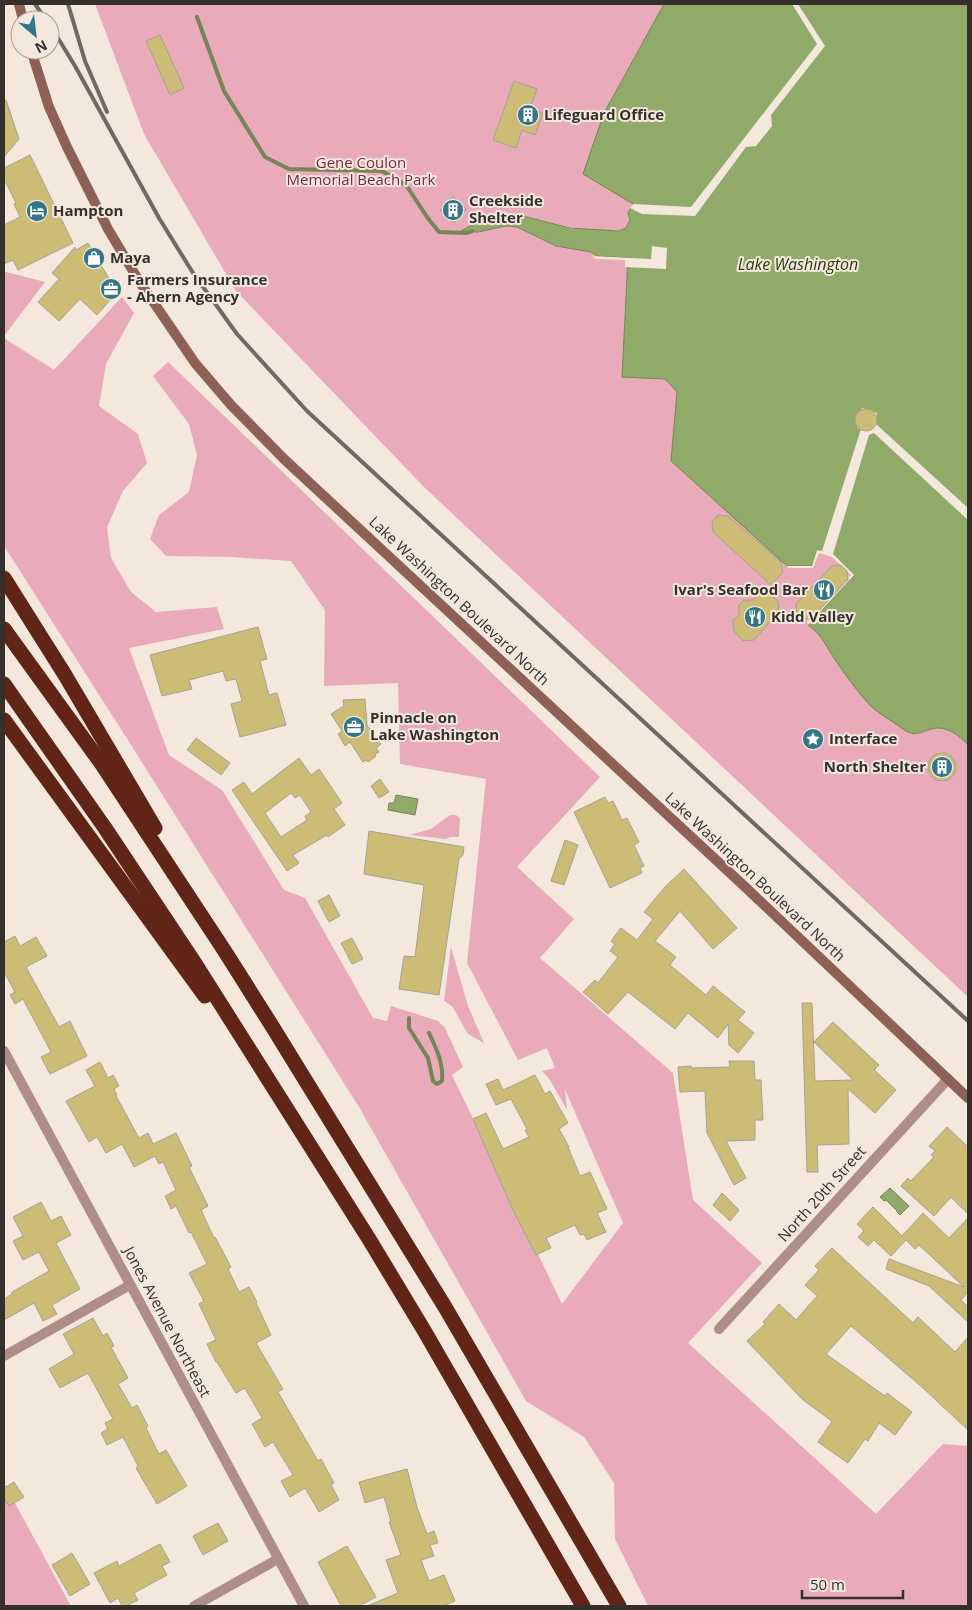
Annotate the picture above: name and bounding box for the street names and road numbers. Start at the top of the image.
street label: Lake Washington Boulevard North [365,511,554,689]
street label: Lake Washington Boulevard North [661,787,850,965]
street label: North 20th Street [773,1141,870,1245]
street label: Jones Avenue Northeast [119,1241,216,1400]

